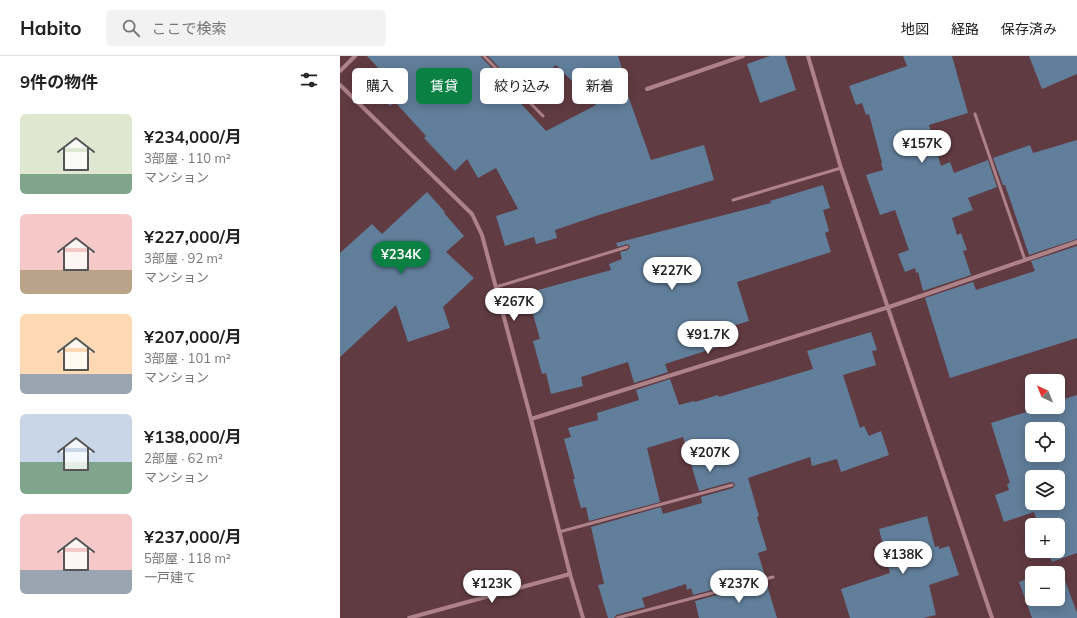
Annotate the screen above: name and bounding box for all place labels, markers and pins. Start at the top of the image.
pin: ¥157K [894,130,950,164]
pin: ¥234K [373,241,429,275]
pin: ¥227K [644,257,700,291]
pin: ¥267K [486,288,542,322]
pin: ¥91.7K [675,321,741,355]
pin: ¥207K [682,439,738,473]
pin: ¥138K [875,541,931,575]
pin: ¥123K [464,570,520,604]
pin: ¥237K [711,570,767,604]

